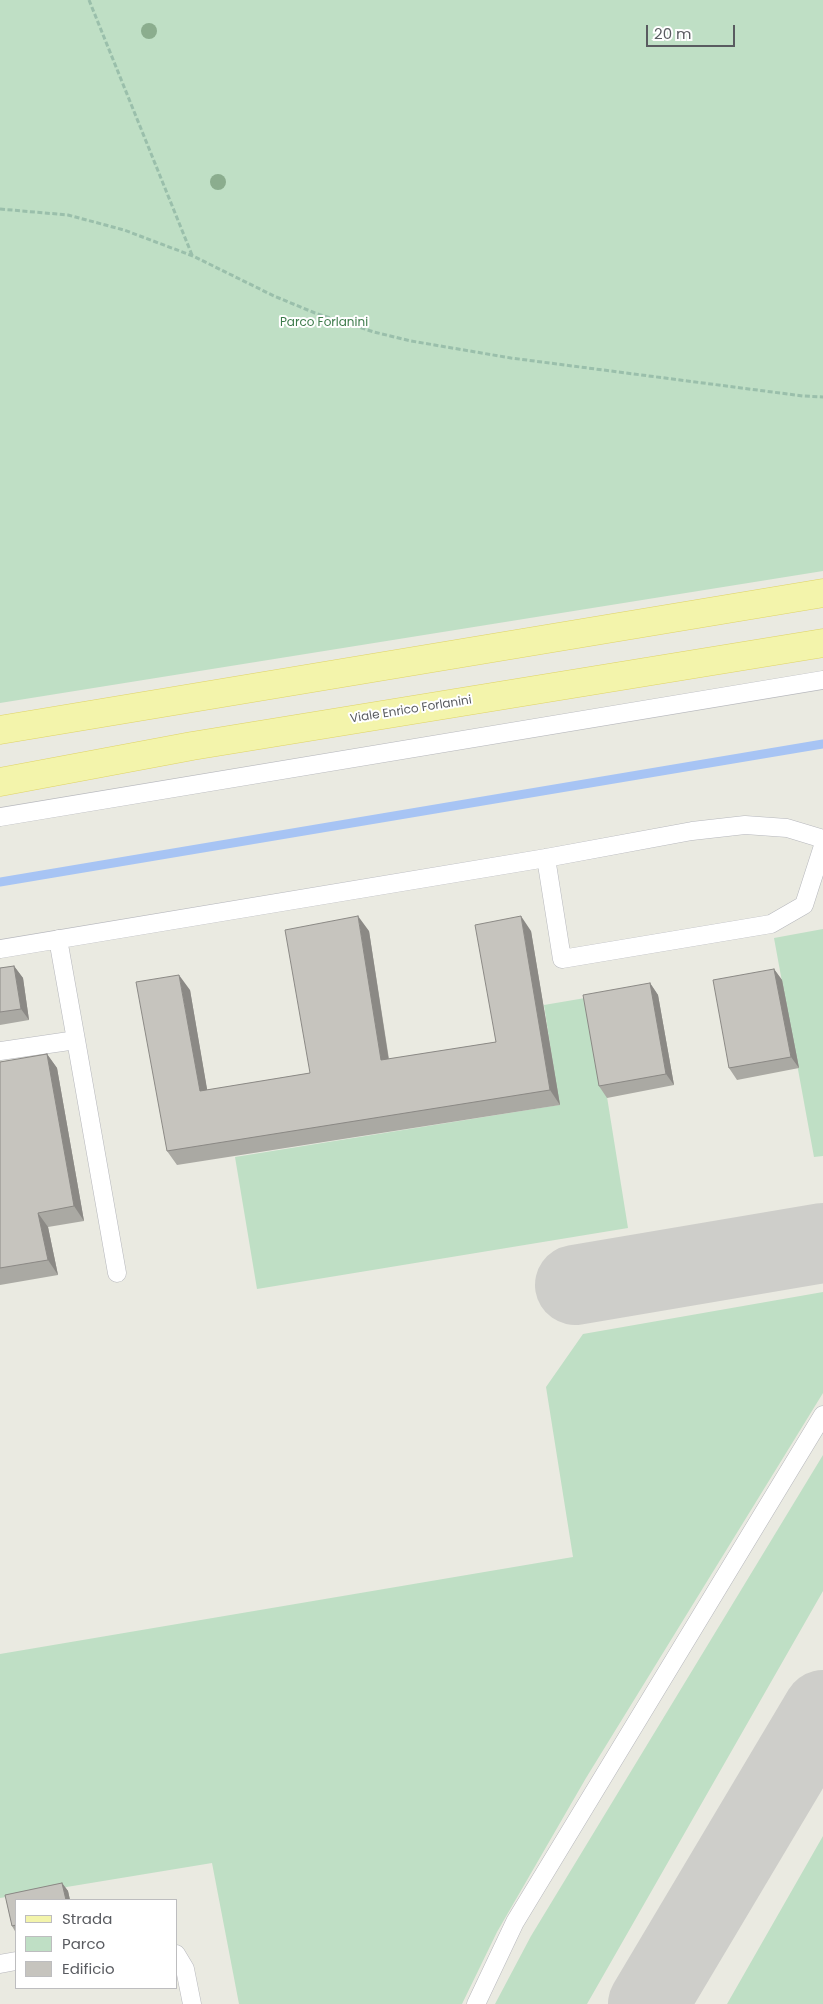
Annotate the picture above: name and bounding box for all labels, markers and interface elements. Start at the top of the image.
scale bar [648,15,737,47]
text: 20 m [654,23,692,44]
park label: Parco Forlanini [280,316,368,330]
street label: Viale Enrico Forlanini [349,693,473,727]
legend [15,1899,178,1989]
text: Strada [62,1908,112,1929]
text: Parco [62,1933,105,1954]
text: Edificio [62,1958,115,1979]

